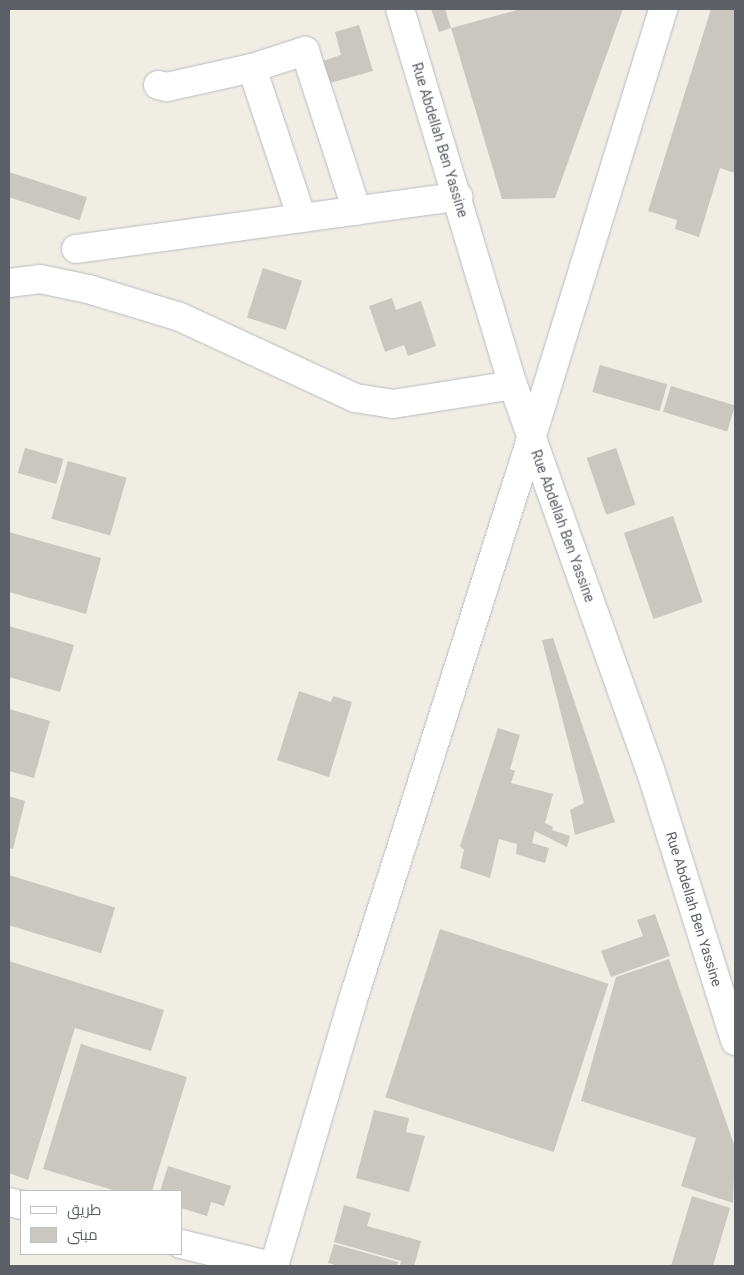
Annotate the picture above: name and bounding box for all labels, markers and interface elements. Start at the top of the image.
street label: Rue Abdellah Ben Yassine [408,61,472,219]
street label: Rue Abdellah Ben Yassine [528,447,598,605]
street label: Rue Abdellah Ben Yassine [662,830,726,988]
legend [20,1190,182,1255]
text: طريق [67,1201,101,1219]
text: مبنى [67,1226,98,1244]

